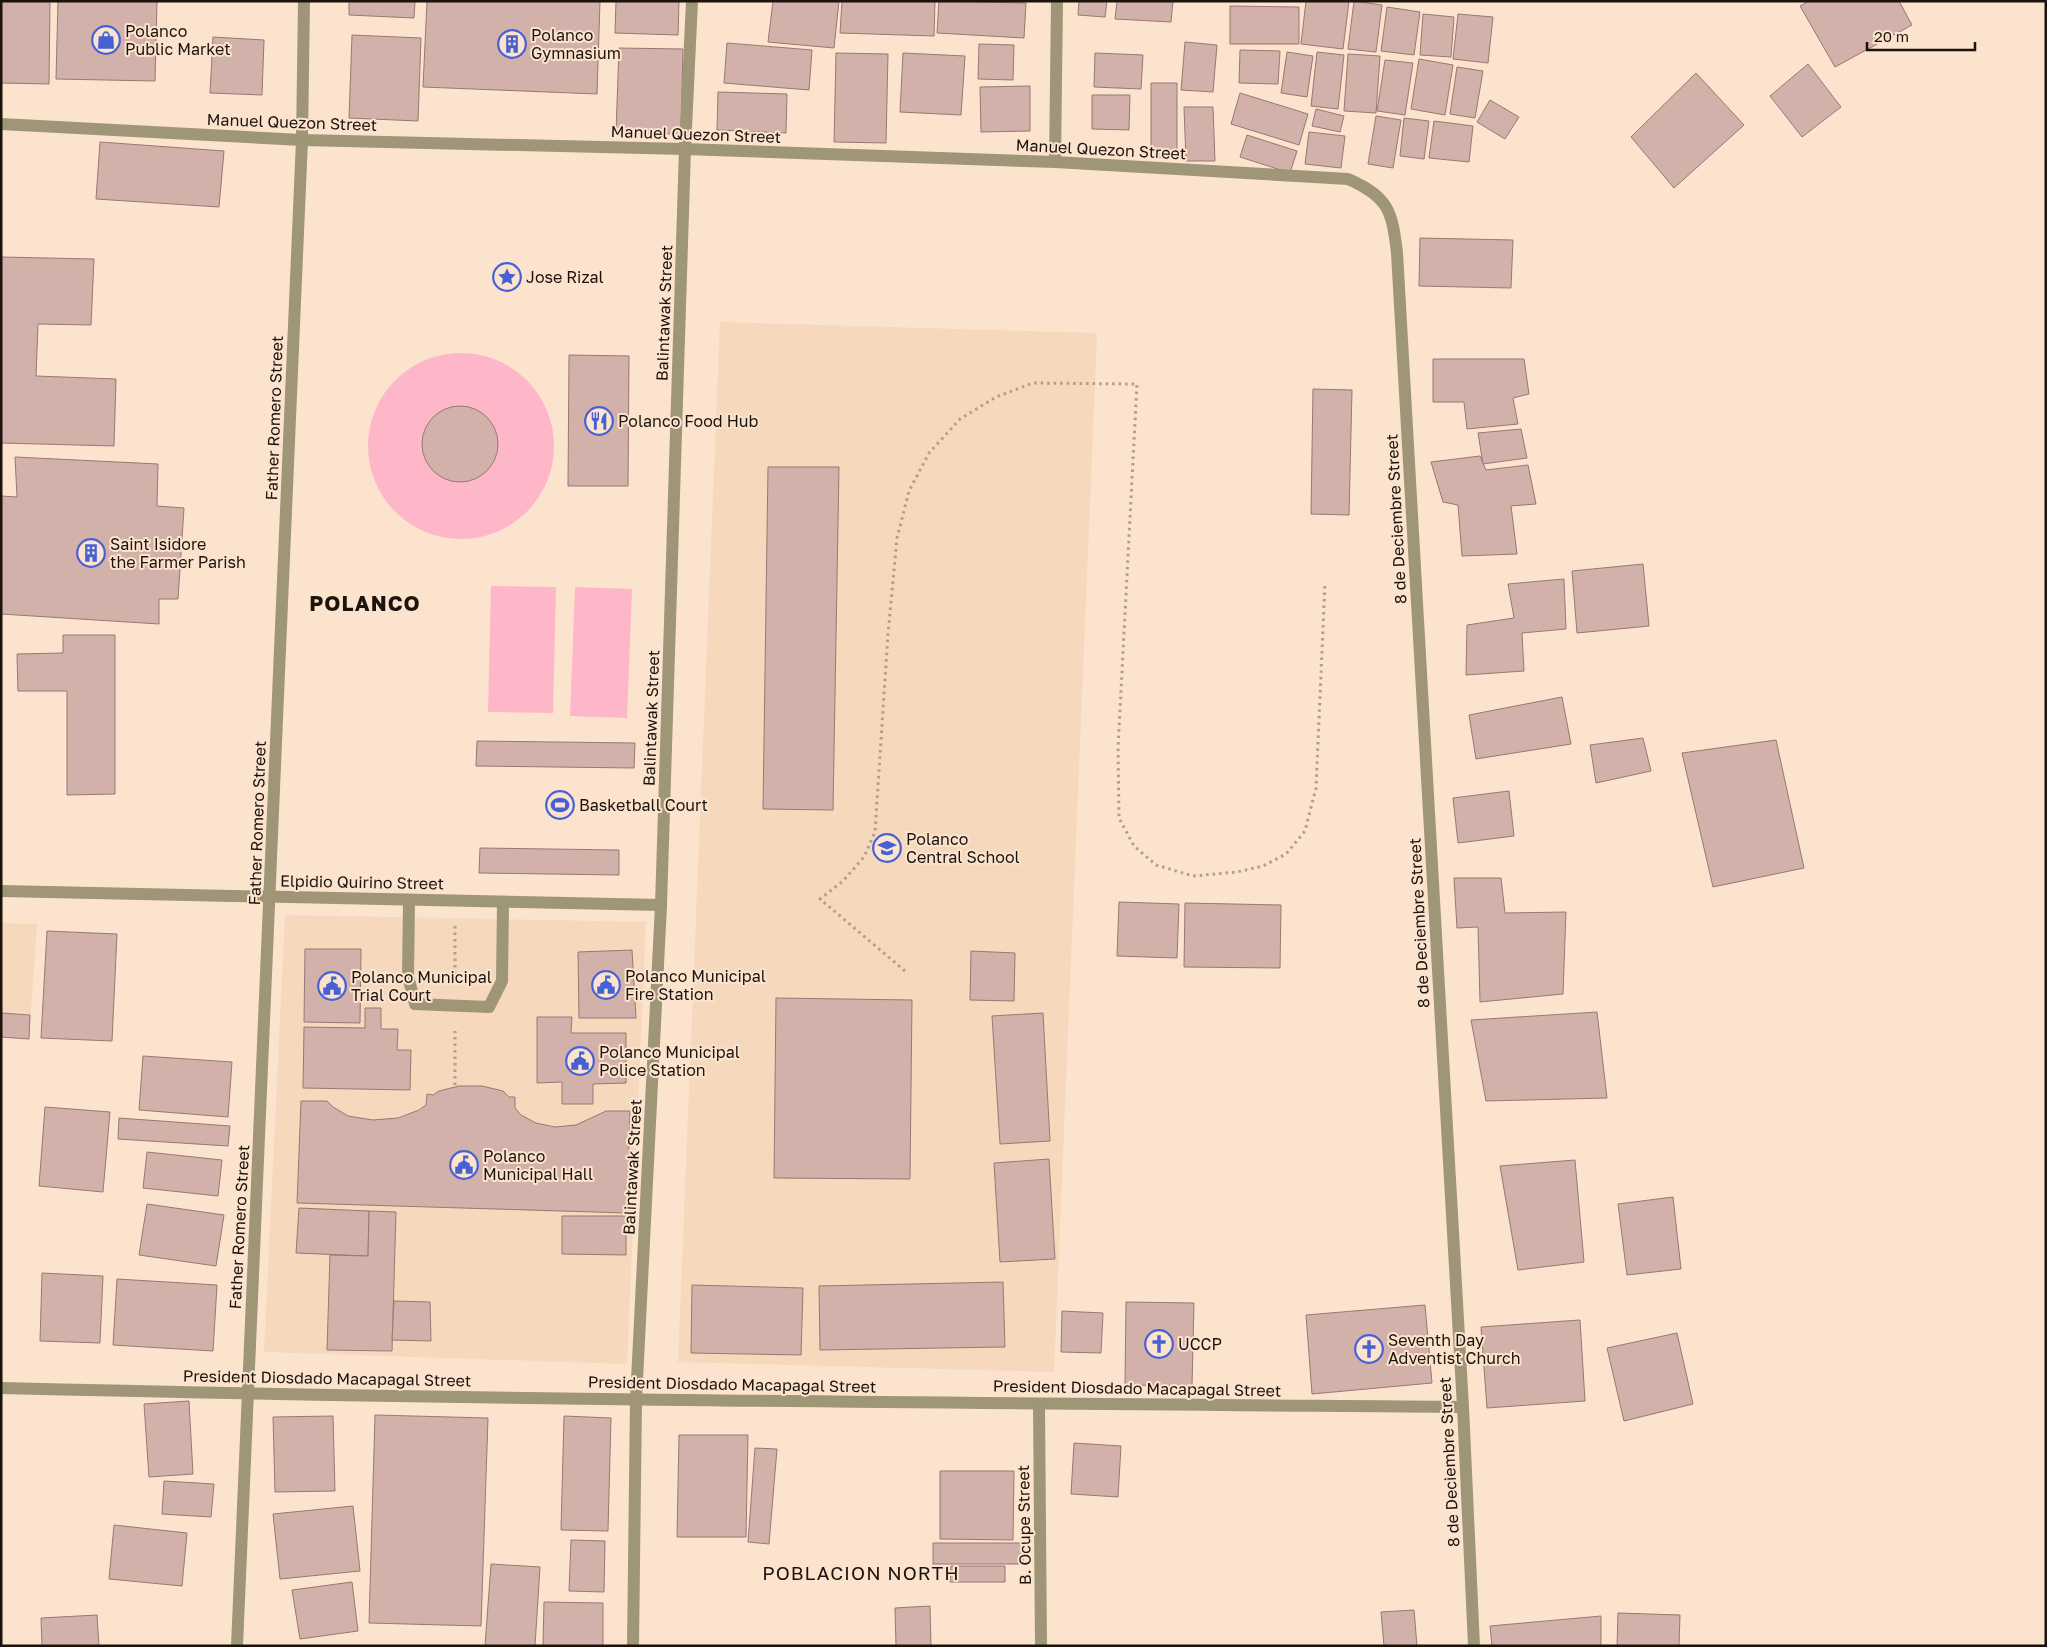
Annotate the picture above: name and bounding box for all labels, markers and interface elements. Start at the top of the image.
scale bar [1867,20,1974,52]
place label: Polanco Public Market [125,21,231,59]
shop icon: Polanco Public Market [91,25,121,55]
place label: Polanco Gymnasium [531,25,621,63]
text: 20 m [1874,27,1909,45]
building icon: Polanco Gymnasium [497,29,527,59]
street label: Manuel Quezon Street [206,109,378,135]
street label: Manuel Quezon Street [610,121,782,147]
street label: Manuel Quezon Street [1015,135,1187,163]
street label: Balintawak Street [652,245,676,381]
place icon: Jose Rizal [492,262,522,292]
place label: Jose Rizal [526,267,604,287]
street label: Father Romero Street [261,335,287,501]
restaurant icon: Polanco Food Hub [584,406,614,436]
place label: Polanco Food Hub [618,411,758,431]
street label: 8 de Deciembre Street [1382,433,1410,605]
place label: Saint Isidore the Farmer Parish [110,534,246,572]
building icon: Saint Isidore the Farmer Parish [76,538,106,568]
district label: POLANCO [309,590,421,616]
street label: Balintawak Street [639,650,663,786]
street label: Father Romero Street [244,740,270,906]
sports icon: Basketball Court [545,790,575,820]
place label: Basketball Court [579,795,708,815]
place label: Polanco Central School [906,829,1020,867]
school or university icon: Polanco Central School [872,833,902,863]
street label: 8 de Deciembre Street [1405,837,1433,1009]
street label: Elpidio Quirino Street [280,871,444,893]
place label: Polanco Municipal Fire Station [625,966,766,1004]
place label: Polanco Municipal Trial Court [351,967,492,1005]
public building icon: Polanco Municipal Fire Station [591,970,621,1000]
public building icon: Polanco Municipal Trial Court [317,971,347,1001]
place label: Polanco Municipal Police Station [599,1042,740,1080]
public building icon: Polanco Municipal Police Station [565,1046,595,1076]
street label: Balintawak Street [618,1098,646,1236]
street label: Father Romero Street [225,1144,253,1310]
place label: Polanco Municipal Hall [483,1146,593,1184]
public building icon: Polanco Municipal Hall [449,1150,479,1180]
church icon: UCCP [1144,1329,1174,1359]
place label: Seventh Day Adventist Church [1388,1330,1521,1368]
place label: UCCP [1178,1334,1222,1354]
church icon: Seventh Day Adventist Church [1354,1334,1384,1364]
street label: President Diosdado Macapagal Street [183,1365,471,1391]
street label: President Diosdado Macapagal Street [588,1371,876,1397]
street label: President Diosdado Macapagal Street [993,1375,1281,1401]
street label: 8 de Deciembre Street [1435,1376,1463,1548]
street label: B. Ocupe Street [1013,1465,1035,1585]
district label: POBLACION NORTH [762,1561,960,1584]

